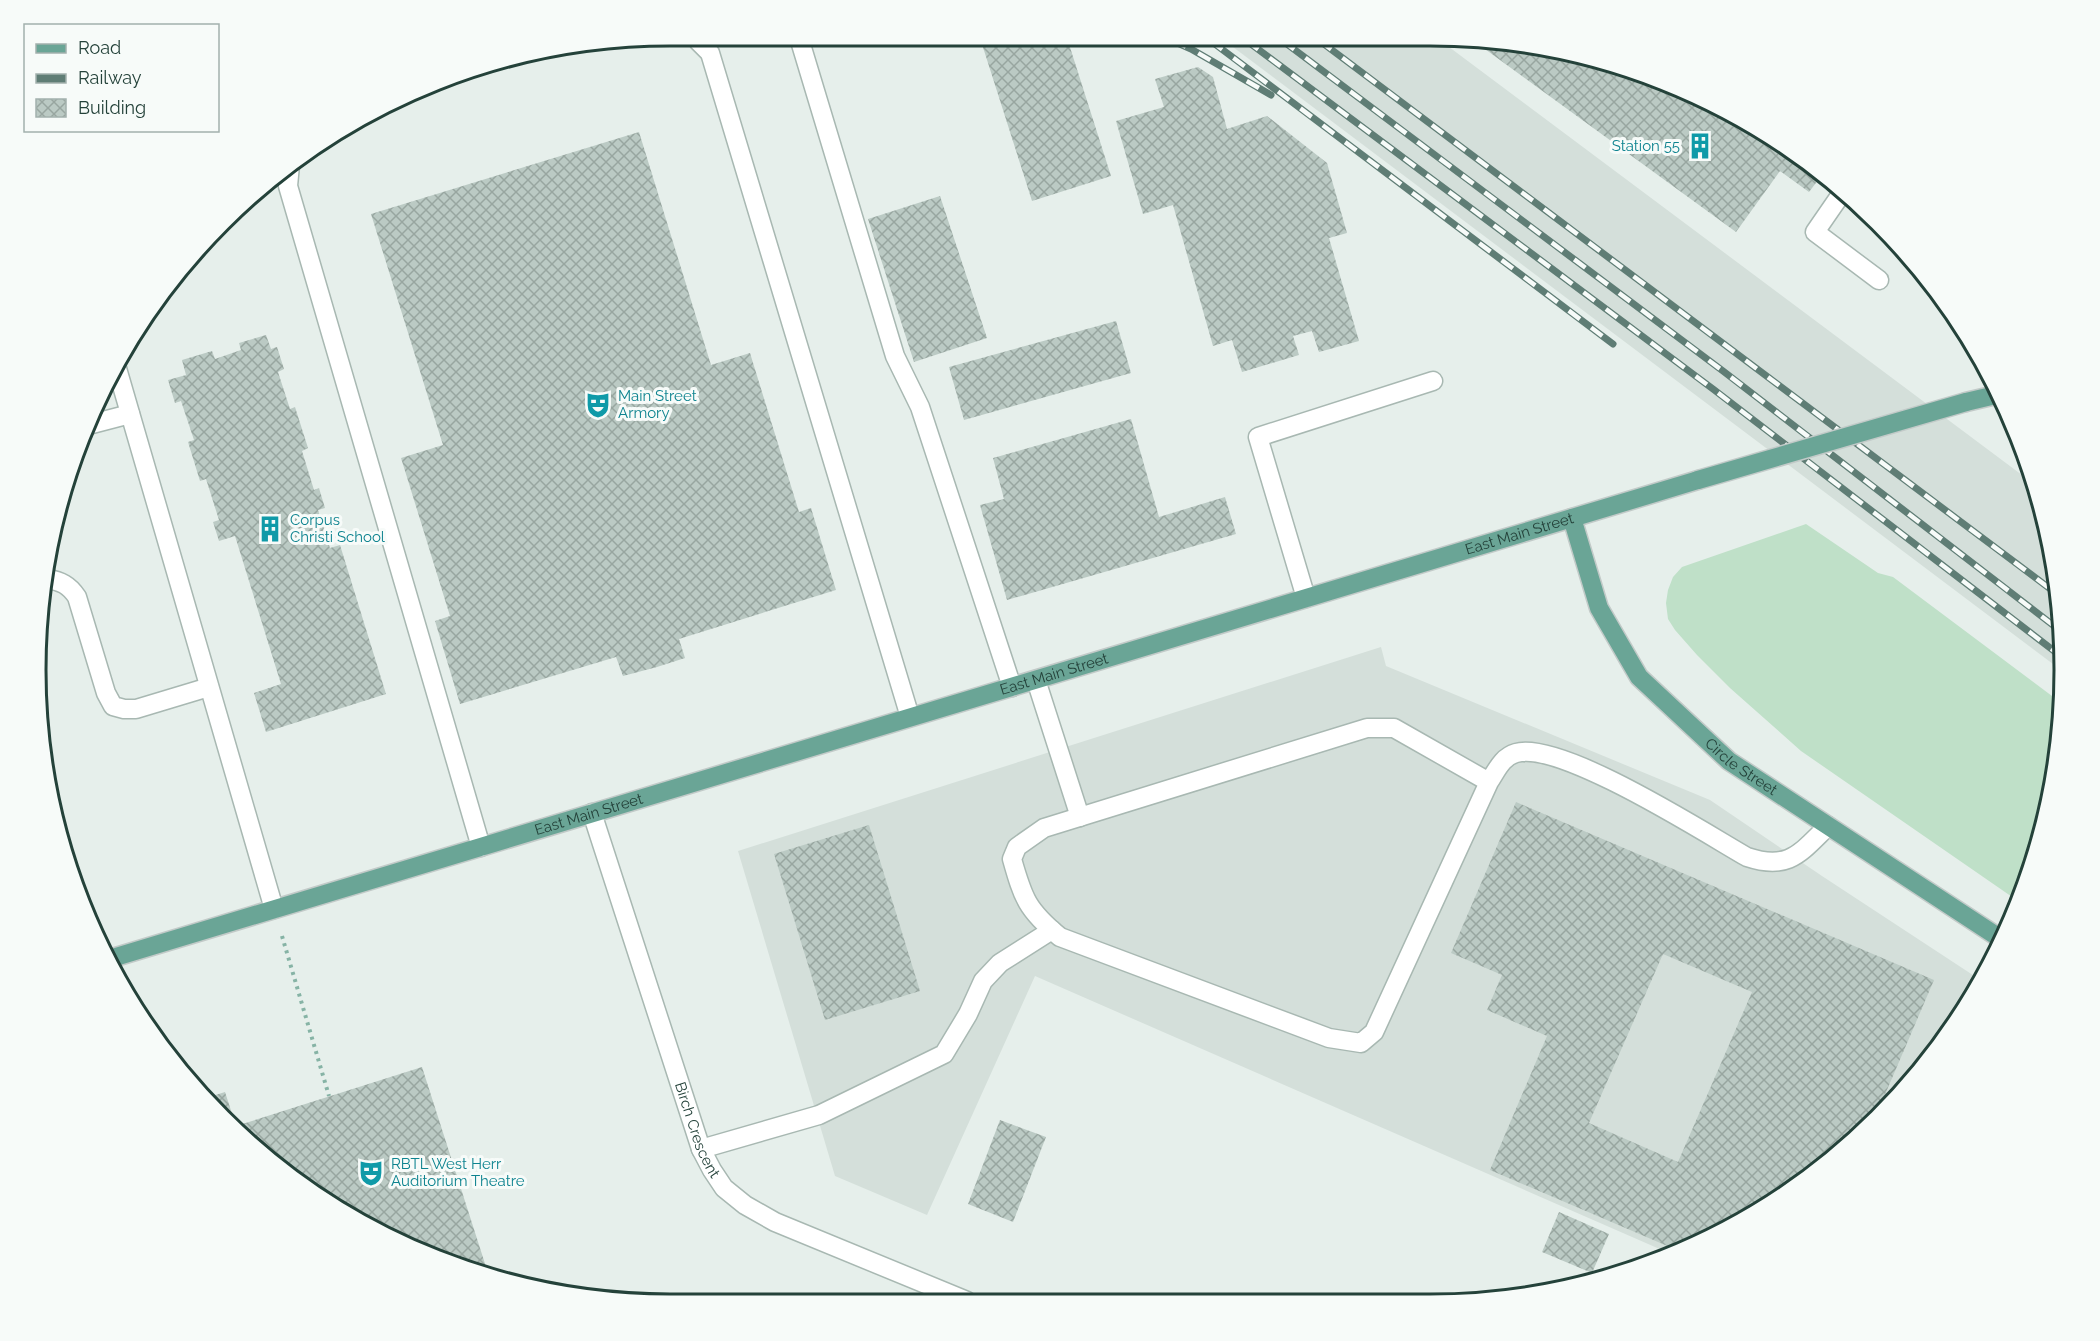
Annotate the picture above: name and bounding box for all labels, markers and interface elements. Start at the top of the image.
legend [24,24,219,132]
text: Road [78,37,121,58]
text: Railway [78,67,142,88]
text: Building [78,97,146,118]
building icon: Station 55 [1685,131,1715,161]
place label: Station 55 [1612,137,1680,155]
place label: Main Street Armory [618,387,697,422]
theatre icon: Main Street Armory [583,390,613,420]
street label: East Main Street [1463,509,1576,559]
place label: Corpus Christi School [290,511,386,546]
building icon: Corpus Christi School [255,514,285,544]
street label: East Main Street [998,649,1110,699]
street label: Circle Street [1701,734,1781,799]
street label: East Main Street [532,790,645,839]
street label: Birch Crescent [671,1080,724,1181]
place label: RBTL West Herr Auditorium Theatre [391,1155,525,1190]
theatre icon: RBTL West Herr Auditorium Theatre [356,1158,386,1188]

